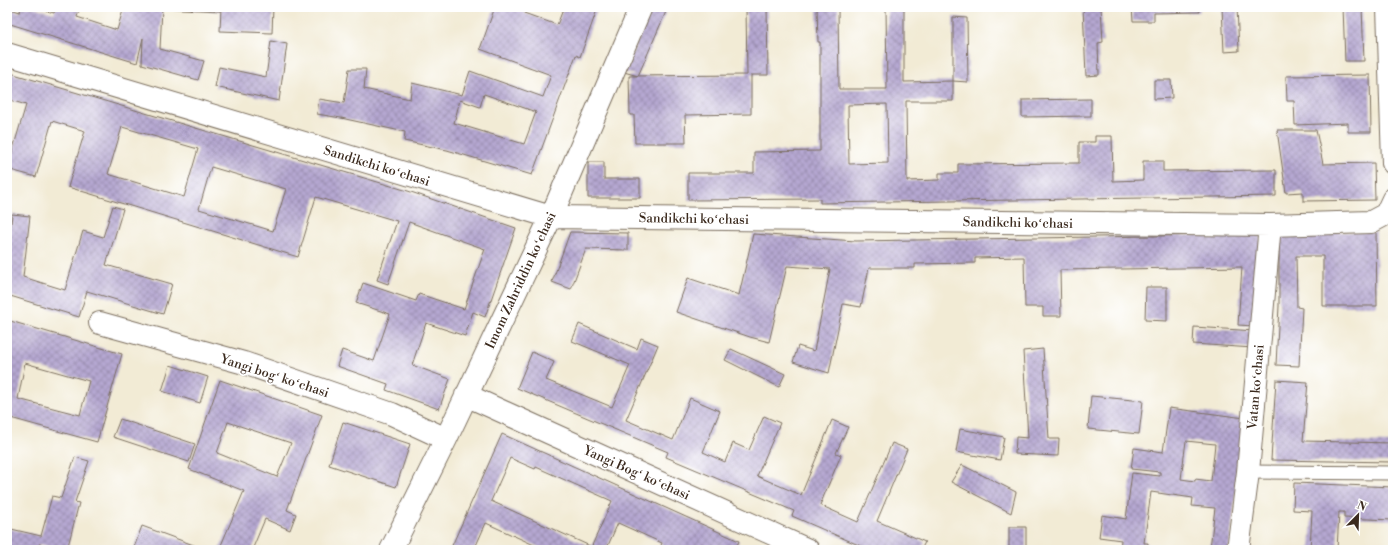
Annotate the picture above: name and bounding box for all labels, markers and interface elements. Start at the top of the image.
street label: Sandikchi koʻchasi [322,142,432,190]
street label: Imom Zahriddin koʻchasi [482,209,560,351]
street label: Sandikchi koʻchasi [639,210,749,228]
street label: Sandikchi koʻchasi [963,214,1073,232]
street label: Vatan koʻchasi [1244,344,1268,431]
street label: Yangi bogʻ koʻchasi [217,351,331,401]
street label: Yangi Bogʻ koʻchasi [580,442,692,504]
north arrow [1338,495,1378,535]
text: N [1355,499,1369,515]

